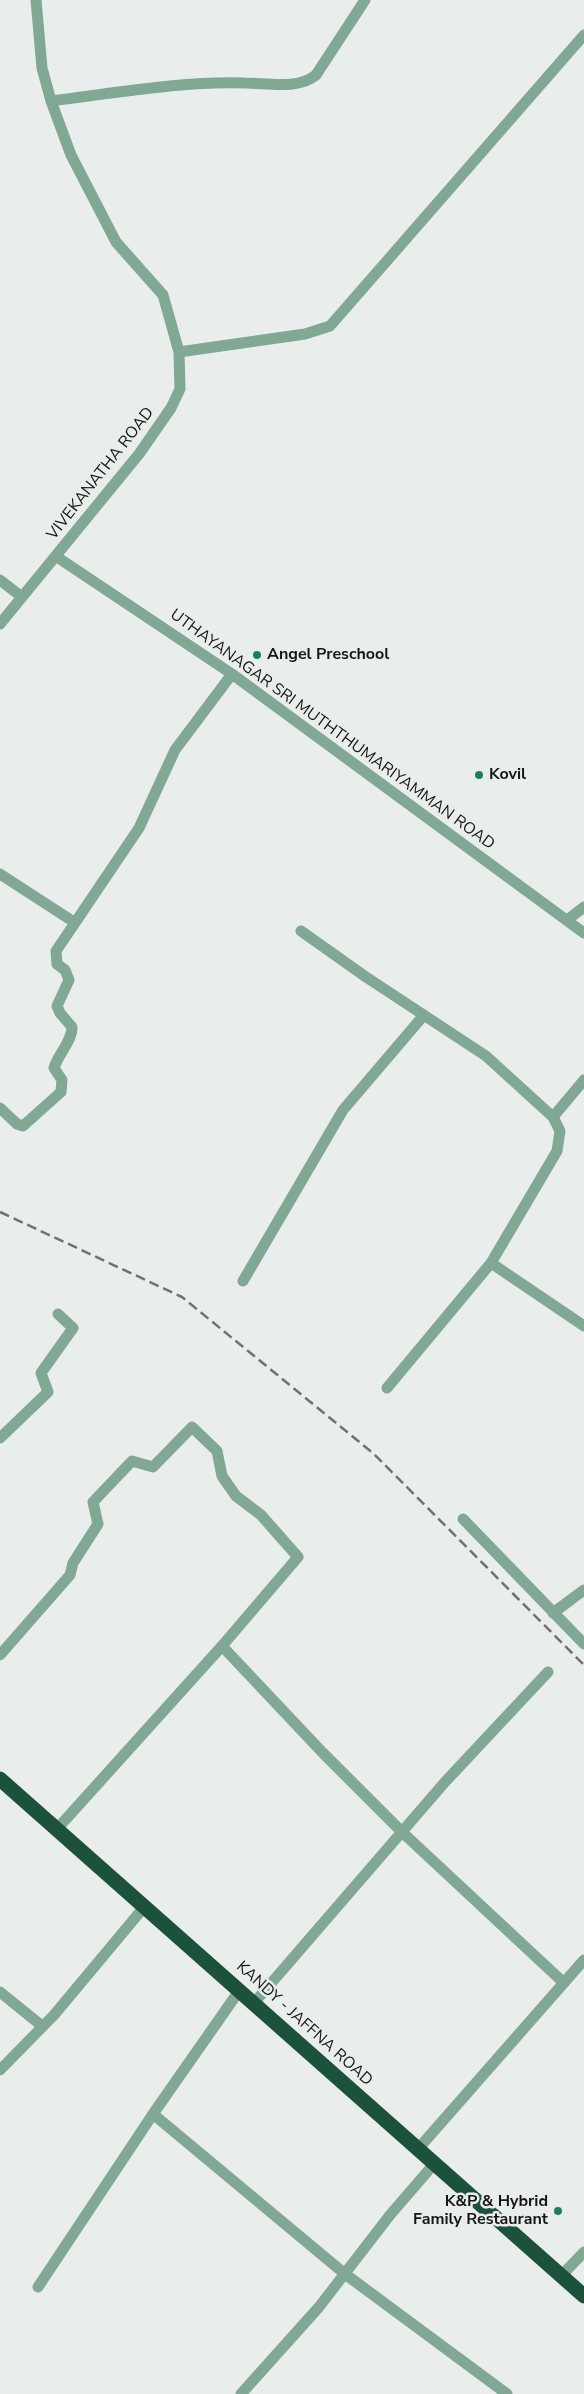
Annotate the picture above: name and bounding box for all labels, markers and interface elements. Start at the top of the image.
street label: VIVEKANATHA ROAD [43,404,159,544]
street label: UTHAYANAGAR SRI MUTHTHUMARIYAMMAN ROAD [166,606,498,854]
place label: Angel Preschool [267,645,389,665]
marker: Angel Preschool [251,649,263,661]
place label: Kovil [489,765,526,785]
marker: Kovil [473,769,485,781]
street label: KANDY - JAFFNA ROAD [232,1958,376,2090]
place label: K&P & Hybrid Family Restaurant [413,2192,548,2230]
marker: K&P & Hybrid Family Restaurant [552,2205,564,2217]

